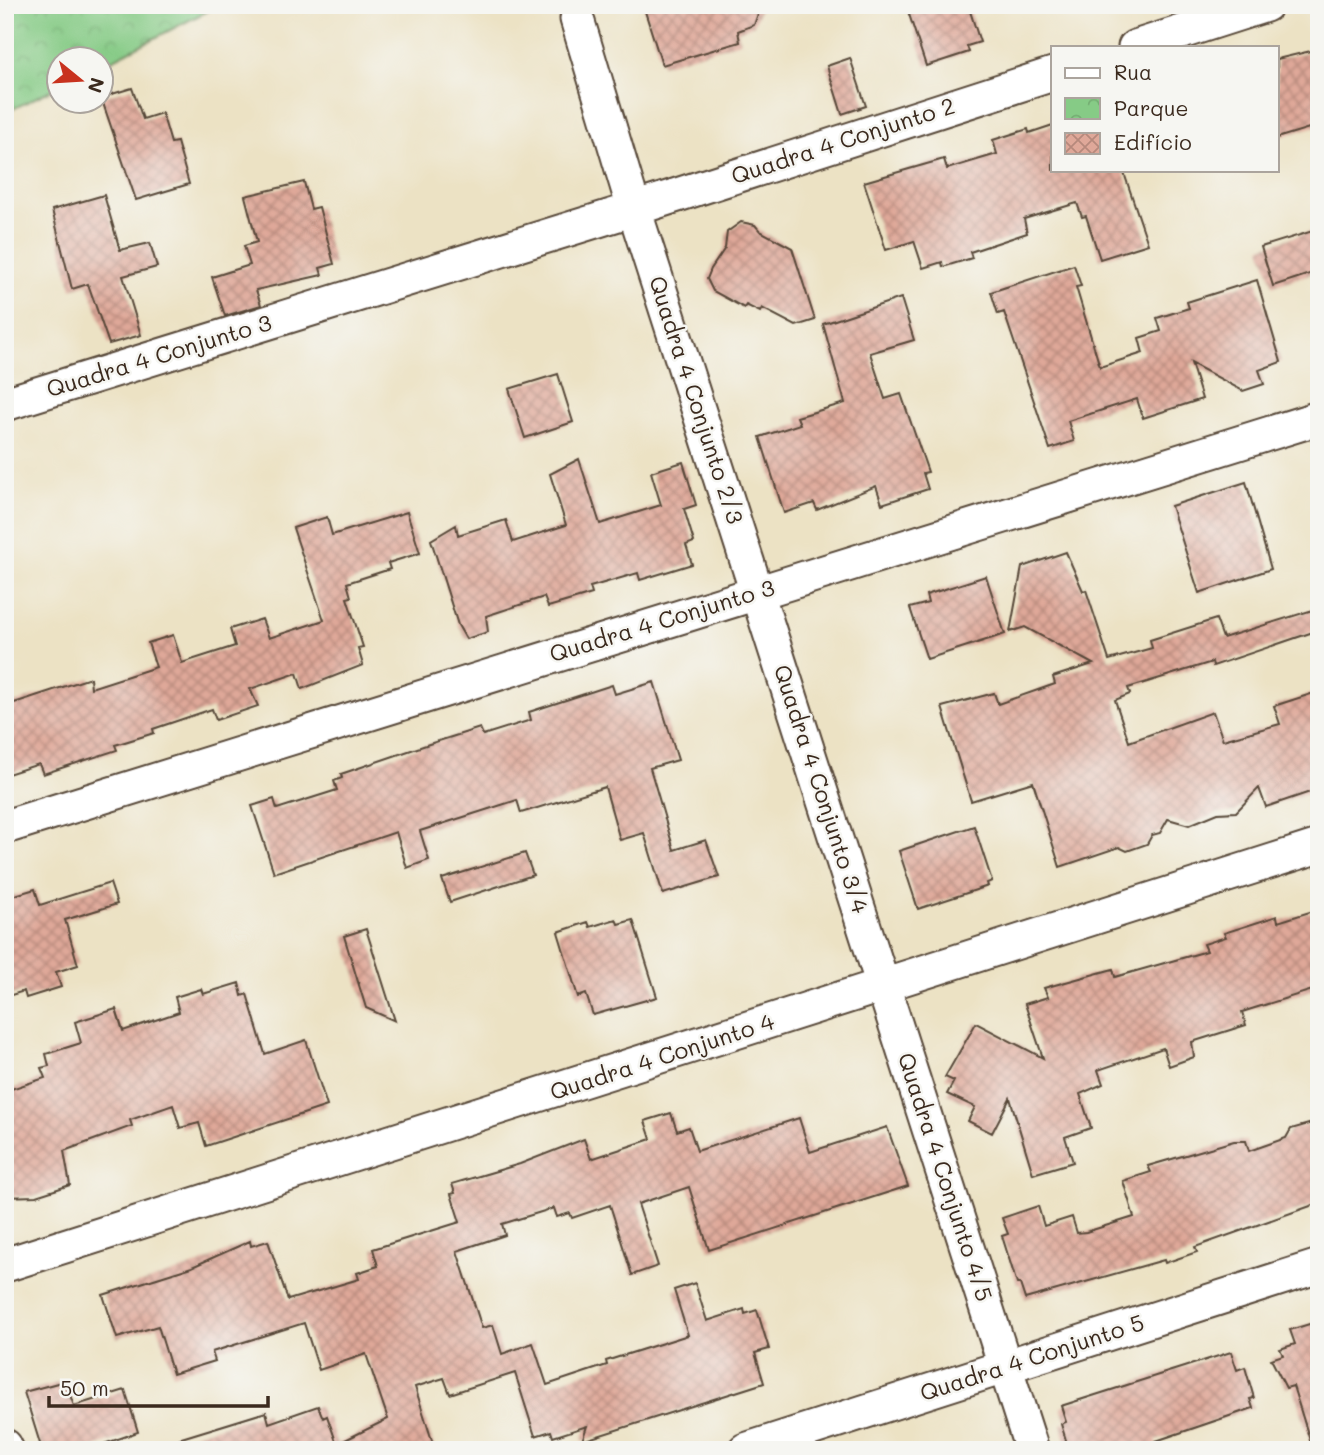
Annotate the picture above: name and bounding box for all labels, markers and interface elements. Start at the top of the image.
north arrow [46,46,116,116]
legend [1051,46,1278,172]
text: Rua [1114,58,1152,85]
text: N [83,75,111,96]
street label: Quadra 4 Conjunto 2 [727,90,958,190]
text: Parque [1114,94,1188,121]
text: Edifício [1114,128,1192,155]
street label: Quadra 4 Conjunto 2/3 [643,272,751,527]
street label: Quadra 4 Conjunto 3 [42,306,275,404]
street label: Quadra 4 Conjunto 3 [545,571,778,669]
street label: Quadra 4 Conjunto 3/4 [768,661,876,917]
street label: Quadra 4 Conjunto 4 [546,1005,778,1106]
street label: Quadra 4 Conjunto 4/5 [892,1049,1000,1305]
street label: Quadra 4 Conjunto 5 [916,1307,1148,1407]
scale bar [49,1364,268,1408]
text: 50 m [60,1374,109,1401]

